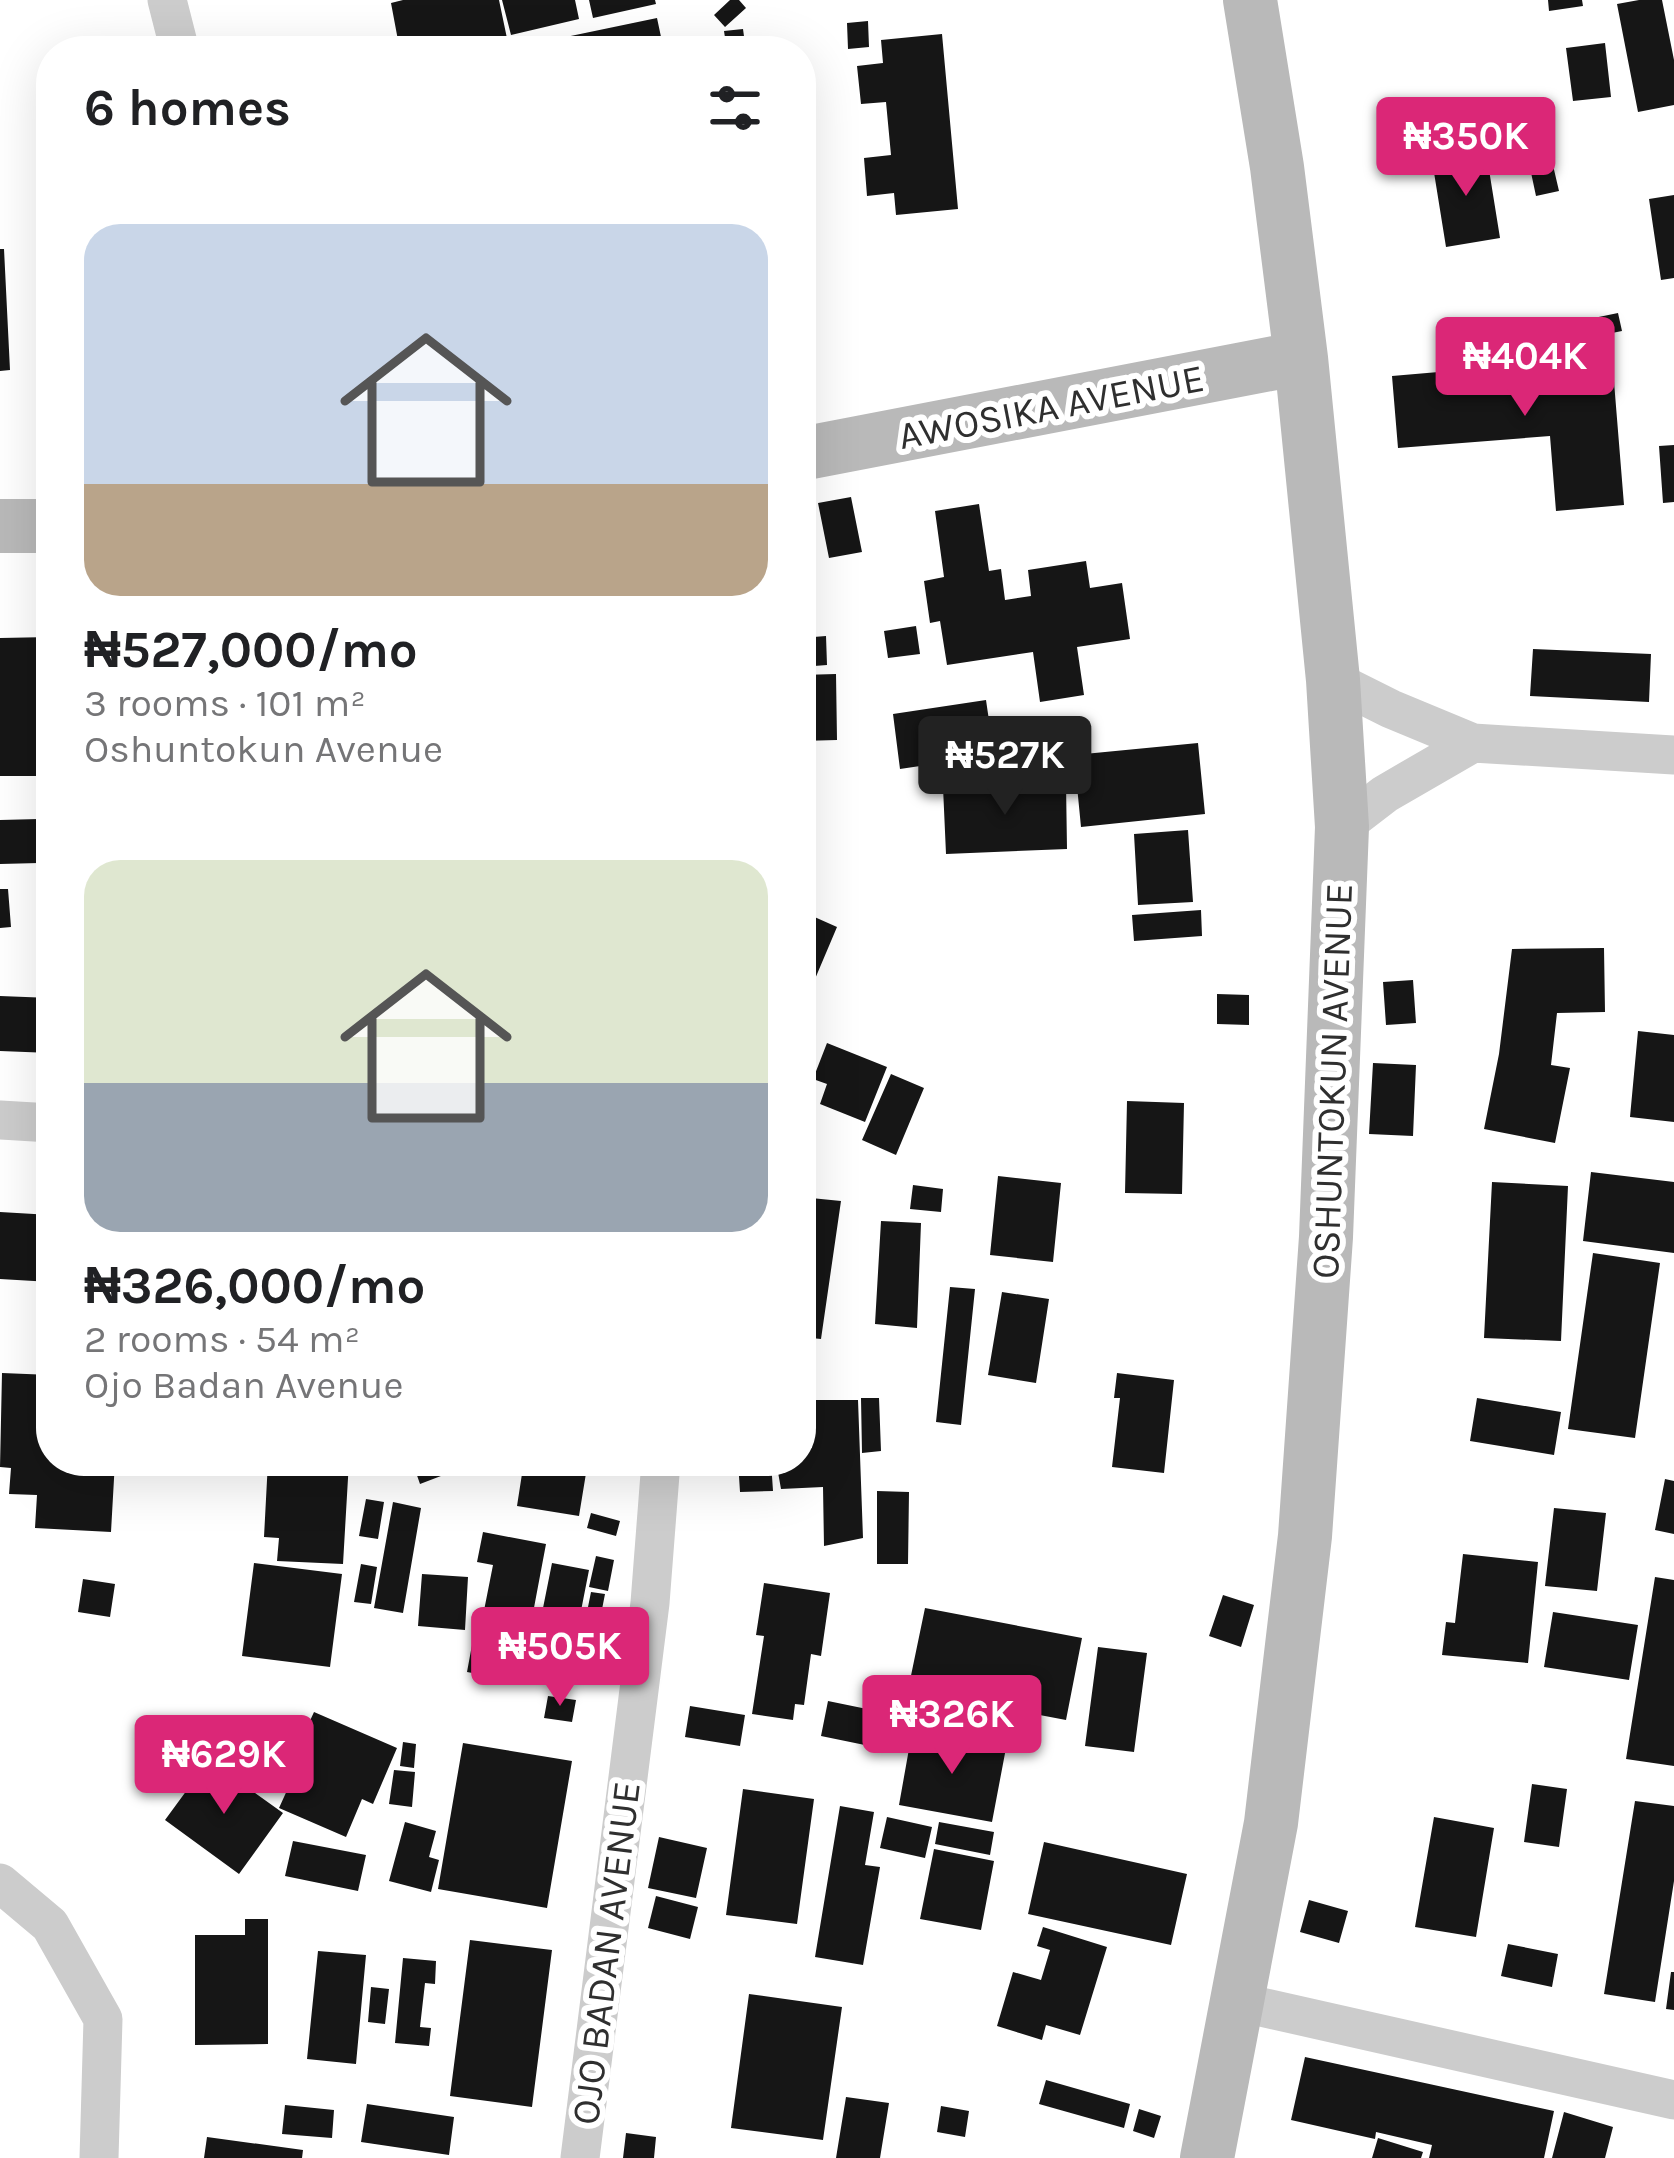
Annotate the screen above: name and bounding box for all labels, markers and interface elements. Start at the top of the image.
icon: filters [702,75,768,141]
text: 6 homes [84,78,291,138]
pin: ₦350K [1382,97,1550,199]
text: ₦350K [1403,113,1529,159]
icon: home [318,302,534,518]
pin: ₦404K [1441,317,1609,419]
text: ₦404K [1463,333,1587,379]
street label: AWOSIKA AVENUE [894,355,1208,459]
text: ₦527,000/mo [84,620,418,680]
text: 3 rooms · 101 m² [84,680,366,726]
pin: ₦527K [921,716,1089,818]
text: Oshuntokun Avenue [84,726,443,772]
text: ₦527K [945,732,1065,778]
street label: OSHUNTOKUN AVENUE [1302,882,1362,1280]
icon: home [318,938,534,1154]
text: ₦326,000/mo [84,1256,425,1316]
text: 2 rooms · 54 m² [84,1316,360,1362]
text: Ojo Badan Avenue [84,1362,403,1408]
pin: ₦505K [476,1607,644,1709]
text: ₦505K [498,1623,622,1669]
pin: ₦326K [868,1675,1036,1777]
text: ₦326K [889,1691,1015,1737]
pin: ₦629K [140,1715,308,1817]
text: ₦629K [162,1731,286,1777]
street label: OJO BADAN AVENUE [562,1779,650,2127]

